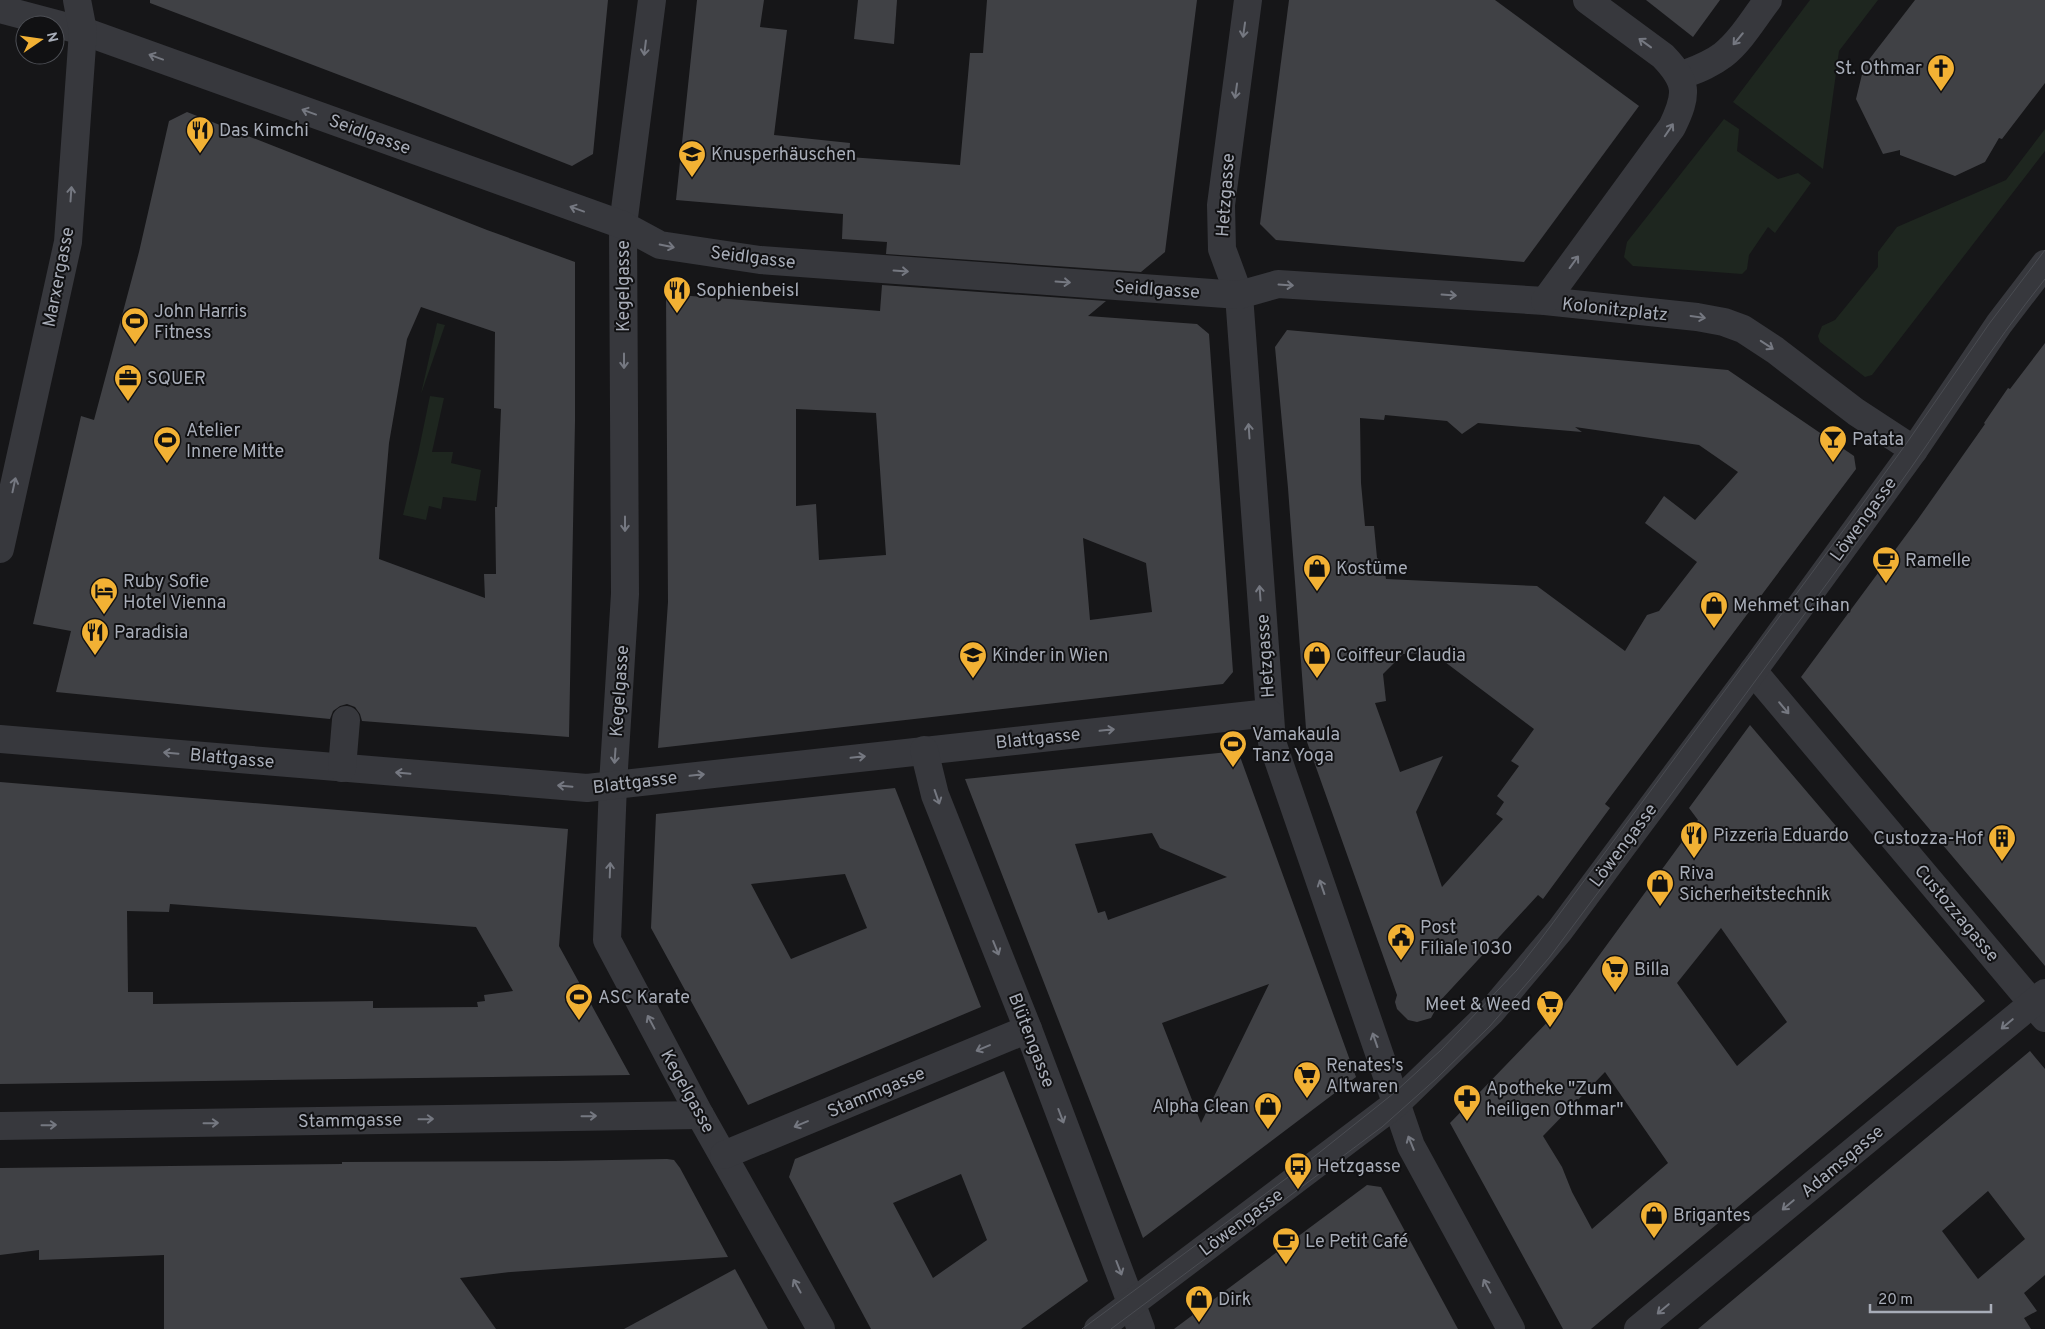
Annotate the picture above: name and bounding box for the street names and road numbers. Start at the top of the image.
street label: Seidlgasse [325,110,414,161]
street label: Hetzgasse [1212,152,1241,238]
street label: Marxergasse [38,225,80,329]
street label: Kegelgasse [613,240,636,332]
street label: Seidlgasse [709,242,797,275]
street label: Seidlgasse [1113,276,1200,305]
street label: Kolonitzplatz [1561,293,1669,327]
street label: Löwengasse [1826,473,1903,567]
street label: Hetzgasse [1252,613,1281,699]
street label: Kegelgasse [606,644,635,738]
street label: Blattgasse [995,724,1082,755]
street label: Blattgasse [189,744,275,775]
street label: Blattgasse [592,767,679,800]
street label: Löwengasse [1585,799,1663,892]
street label: Custozzagasse [1908,860,2003,968]
street label: Blütengasse [1002,990,1059,1091]
street label: Kegelgasse [654,1046,719,1138]
street label: Stammgasse [824,1062,929,1124]
street label: Stammgasse [298,1109,402,1134]
street label: Adamsgasse [1797,1121,1889,1204]
street label: Löwengasse [1195,1184,1288,1262]

